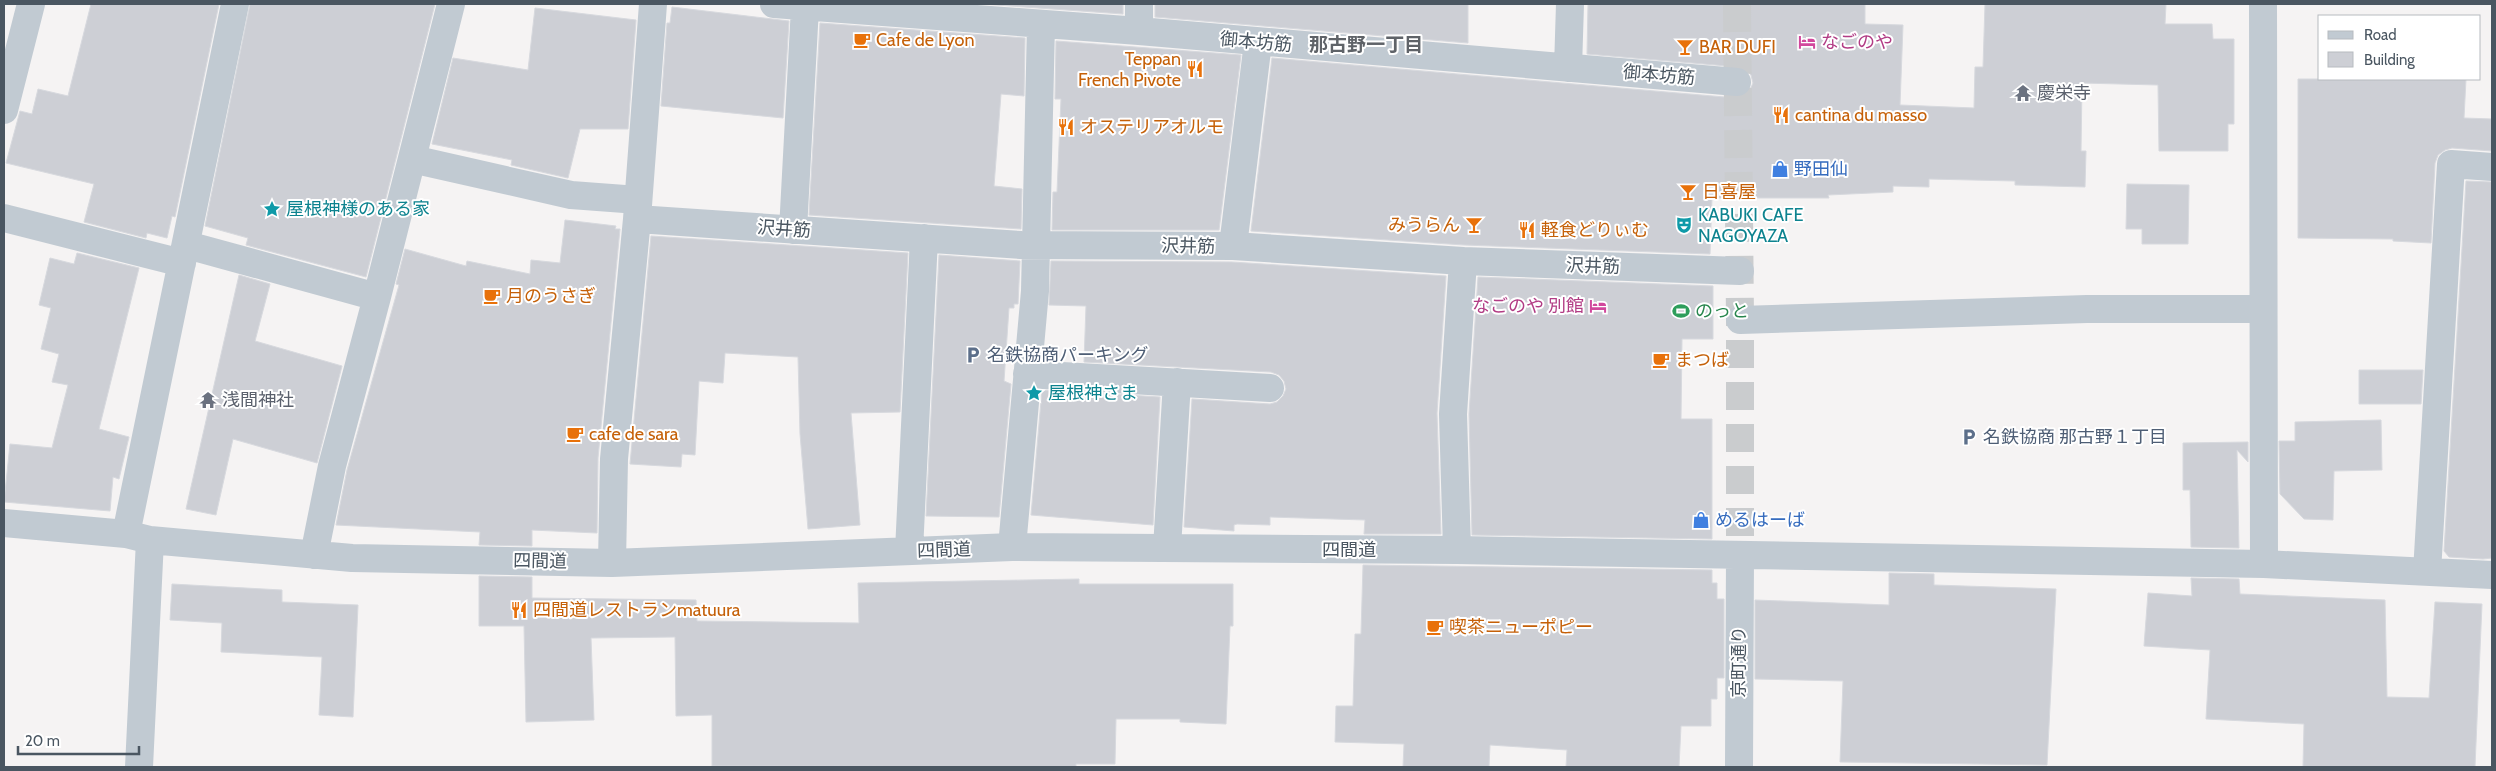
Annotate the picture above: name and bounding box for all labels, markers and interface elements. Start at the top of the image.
legend [2318,15,2481,80]
text: Road [2364,26,2397,44]
street label: 御本坊筋 [1219,28,1293,56]
place label: Cafe de Lyon [876,29,974,51]
cafe icon: Cafe de Lyon [852,30,872,50]
place label: なごのや [1821,31,1893,53]
hotel icon: なごのや [1797,32,1817,52]
district label: 那古野一丁目 [1309,33,1423,56]
place label: BAR DUFI [1699,36,1776,58]
bar icon: BAR DUFI [1675,37,1695,57]
place label: Teppan French Pivote [1078,48,1181,91]
text: Building [2364,51,2415,69]
restaurant icon: Teppan French Pivote [1185,59,1205,79]
street label: 御本坊筋 [1622,61,1696,89]
place label: 慶栄寺 [2037,82,2091,104]
temple icon: 慶栄寺 [2013,83,2033,103]
place label: cantina du masso [1795,104,1927,126]
restaurant icon: cantina du masso [1771,105,1791,125]
place label: オステリアオルモ [1080,116,1224,138]
restaurant icon: オステリアオルモ [1056,117,1076,137]
place label: 野田仙 [1794,158,1848,180]
shop icon: 野田仙 [1770,159,1790,179]
place label: 日喜屋 [1702,181,1756,203]
bar icon: 日喜屋 [1678,182,1698,202]
place label: 屋根神様のある家 [286,198,430,220]
place icon: 屋根神様のある家 [262,199,282,219]
place label: KABUKI CAFE NAGOYAZA [1698,204,1803,247]
place label: みうらん [1388,214,1460,236]
bar icon: みうらん [1464,215,1484,235]
theatre icon: KABUKI CAFE NAGOYAZA [1674,215,1694,235]
street label: 沢井筋 [756,216,812,242]
place label: 軽食どりぃむ [1541,219,1649,241]
restaurant icon: 軽食どりぃむ [1517,220,1537,240]
street label: 沢井筋 [1161,235,1215,257]
street label: 沢井筋 [1566,254,1620,278]
place label: 月のうさぎ [506,285,596,307]
cafe icon: 月のうさぎ [482,286,502,306]
place label: なごのや 別館 [1472,295,1584,317]
hotel icon: なごのや 別館 [1588,296,1608,316]
place label: のっと [1695,300,1749,322]
sports icon: のっと [1671,301,1691,321]
place label: 名鉄協商パーキング [987,344,1148,366]
parking icon: 名鉄協商パーキング [963,345,983,365]
place label: まつば [1675,349,1729,371]
cafe icon: まつば [1651,350,1671,370]
place label: 屋根神さま [1048,382,1138,404]
place icon: 屋根神さま [1024,383,1044,403]
place label: 浅間神社 [222,389,294,411]
temple icon: 浅間神社 [198,390,218,410]
place label: cafe de sara [589,423,679,445]
cafe icon: cafe de sara [565,424,585,444]
place label: 名鉄協商 那古野１丁目 [1983,426,2167,448]
parking icon: 名鉄協商 那古野１丁目 [1959,427,1979,447]
place label: めるはーば [1715,509,1805,531]
shop icon: めるはーば [1691,510,1711,530]
street label: 四間道 [917,538,971,562]
street label: 四間道 [1322,539,1376,561]
street label: 四間道 [513,550,567,572]
place label: 四間道レストランmatuura [533,599,741,621]
restaurant icon: 四間道レストランmatuura [509,600,529,620]
place label: 喫茶ニューポピー [1449,616,1593,638]
cafe icon: 喫茶ニューポピー [1425,617,1445,637]
street label: 京町通り [1728,626,1750,698]
scale bar [18,724,139,756]
text: 20 m [25,732,60,750]

